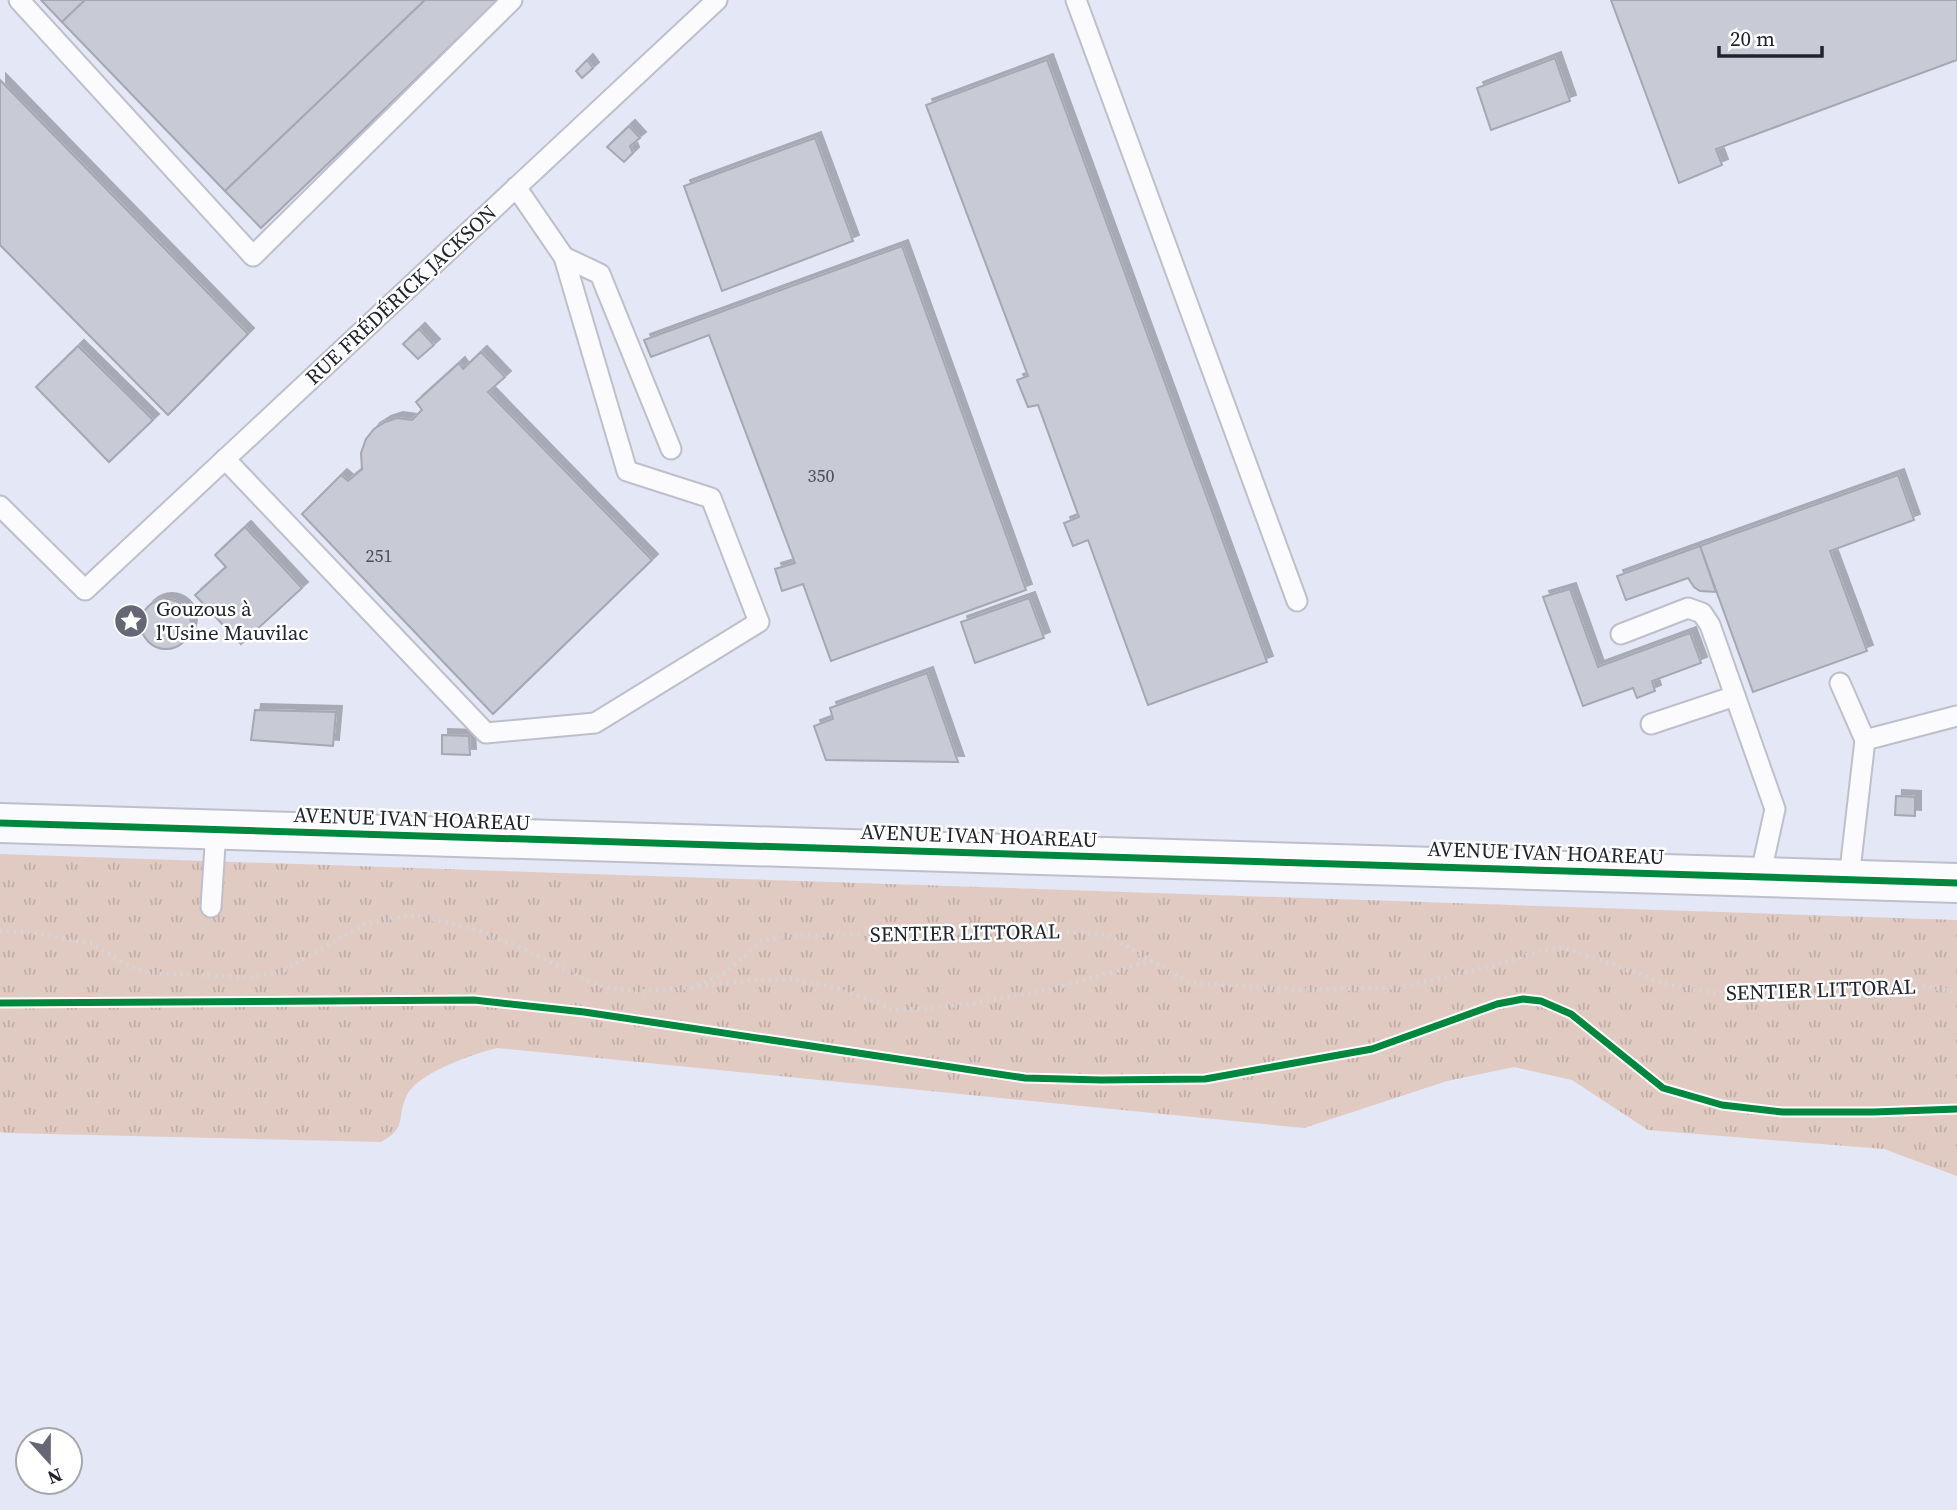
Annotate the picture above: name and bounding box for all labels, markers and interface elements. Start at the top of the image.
scale bar [1719,14,1822,58]
text: 20 m [1730,24,1775,53]
street label: RUE FRÉDÉRICK JACKSON [299,198,503,391]
house number: 350 [808,463,835,488]
house number: 251 [366,543,393,568]
place label: Gouzous à l'Usine Mauvilac [156,594,309,647]
place icon: Gouzous à l'Usine Mauvilac [112,602,150,640]
street label: AVENUE IVAN HOAREAU [293,800,531,837]
street label: AVENUE IVAN HOAREAU [860,817,1098,854]
street label: AVENUE IVAN HOAREAU [1427,834,1665,871]
street label: SENTIER LITTORAL [870,916,1060,949]
street label: SENTIER LITTORAL [1725,972,1916,1007]
north arrow [14,1426,84,1496]
text: N [44,1462,66,1492]

